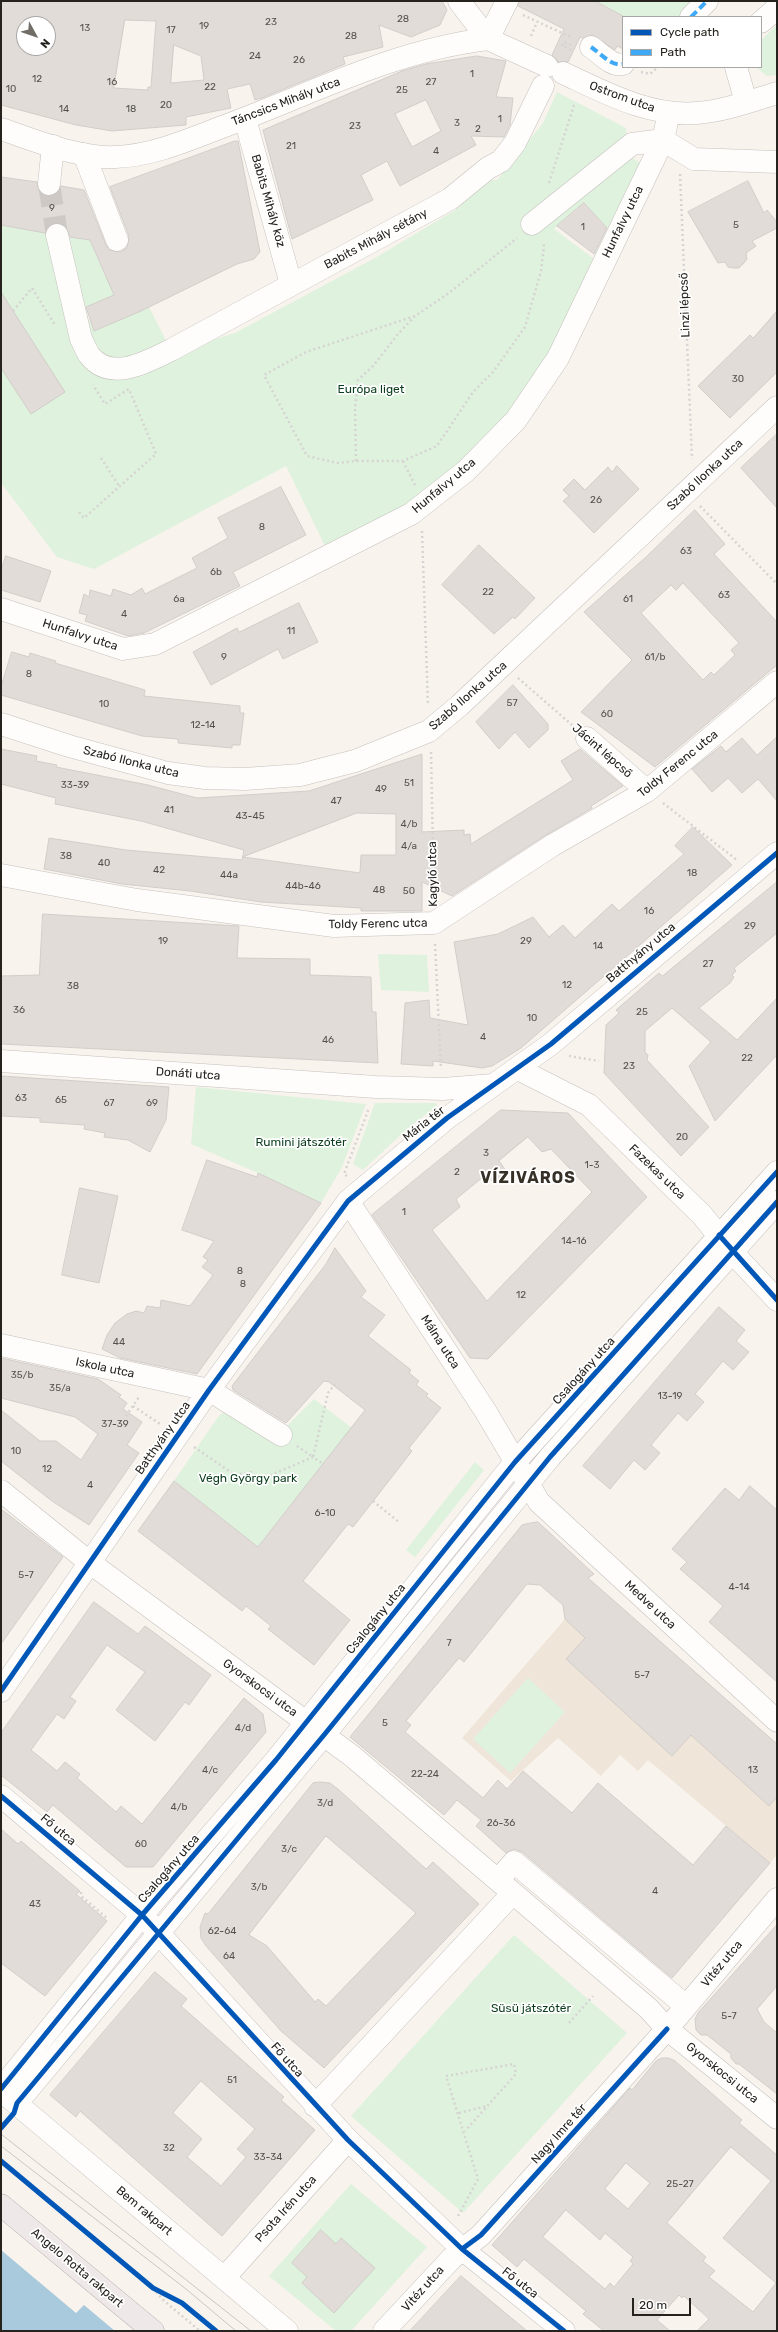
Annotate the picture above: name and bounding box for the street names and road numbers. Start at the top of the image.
street label: Táncsics Mihály utca [230,75,342,129]
street label: Ostrom utca [587,78,657,116]
street label: Babits Mihály köz [248,153,288,249]
street label: Hunfalvy utca [599,184,647,260]
street label: Babits Mihály sétány [322,206,430,272]
street label: Linzi lépcső [677,272,693,338]
street label: Szabó Ilonka utca [664,436,746,514]
street label: Hunfalvy utca [409,455,479,517]
street label: Hunfalvy utca [40,616,120,654]
street label: Szabó Ilonka utca [426,658,510,734]
street label: Jácint lépcső [569,721,635,781]
street label: Toldy Ferenc utca [635,727,721,801]
street label: Szabó Ilonka utca [82,743,180,781]
street label: Kagyló utca [425,841,441,907]
street label: Toldy Ferenc utca [328,916,428,932]
street label: Batthyány utca [603,920,679,986]
street label: Donáti utca [155,1065,221,1083]
street label: Mária tér [400,1103,448,1145]
street label: Fazekas utca [626,1141,688,1203]
street label: Málna utca [417,1312,463,1372]
street label: Csalogány utca [550,1334,618,1408]
street label: Iskola utca [74,1355,136,1381]
street label: Batthyány utca [132,1399,194,1477]
street label: Medve utca [621,1578,679,1632]
street label: Csalogány utca [343,1581,409,1657]
street label: Gyorskocsi utca [220,1656,300,1720]
street label: Fő utca [37,1811,79,1849]
street label: Csalogány utca [135,1832,203,1906]
street label: Vitéz utca [698,1938,746,1990]
street label: Gyorskocsi utca [683,2039,761,2107]
street label: Fő utca [268,2040,306,2080]
street label: Nagy Imre tér [528,2101,590,2167]
street label: Psota Irén utca [252,2173,320,2245]
street label: Bem rakpart [113,2183,175,2239]
street label: Angelo Rotta rakpart [28,2225,126,2311]
street label: Vitéz utca [399,2263,447,2315]
street label: Fő utca [499,2264,541,2302]

